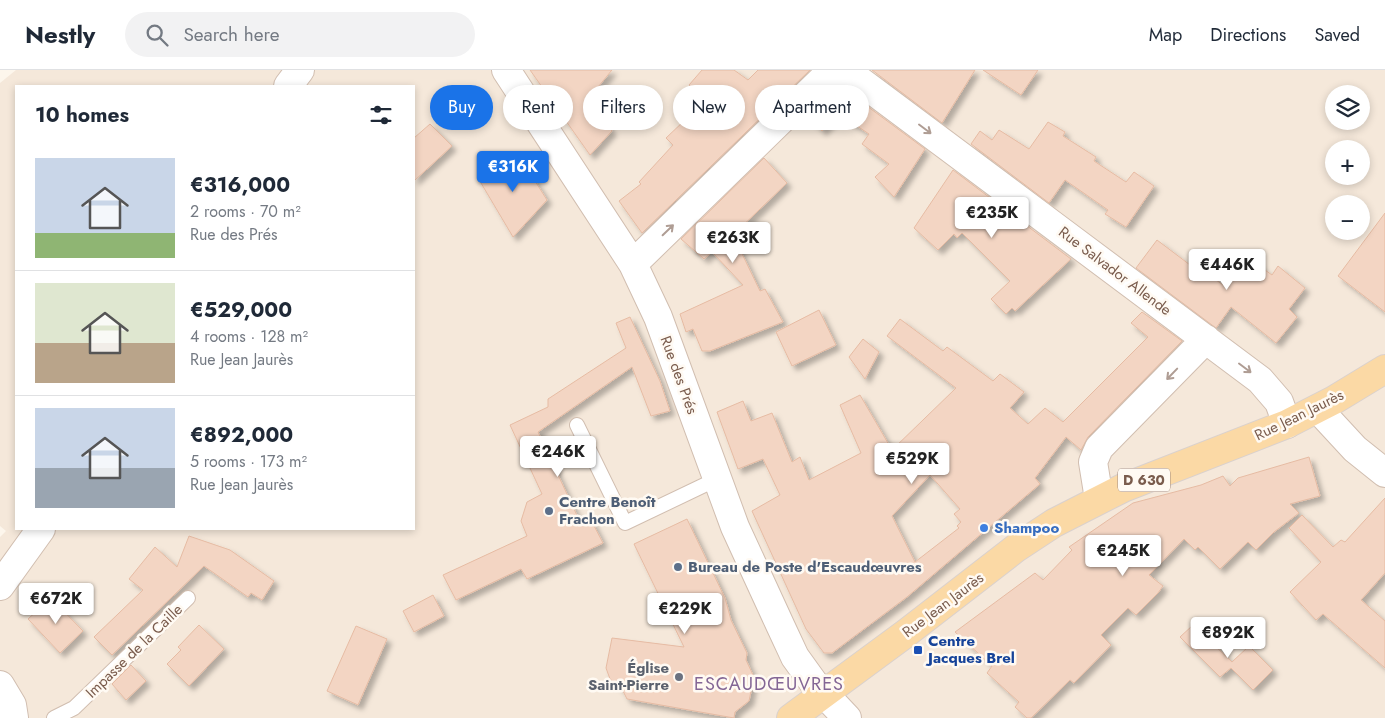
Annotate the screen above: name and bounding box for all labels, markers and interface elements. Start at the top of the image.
search box [125,12,475,57]
text: Nestly [25,17,95,52]
icon: search [143,21,171,49]
text: Search here [183,21,279,48]
text: Map [1149,22,1182,48]
text: Directions [1210,22,1286,48]
text: Saved [1314,22,1360,48]
chip: Buy [430,85,493,130]
chip: Rent [503,85,573,130]
chip: Filters [583,85,663,130]
chip: New [673,85,745,130]
chip: Apartment [755,85,869,130]
map controls [1325,85,1370,240]
button: layers [1325,85,1370,130]
text: 10 homes [35,100,129,130]
icon: filters [367,101,395,129]
one-way arrow [918,124,931,135]
button: + [1325,140,1370,185]
pin: €316K [478,150,548,193]
text: €316K [488,155,538,178]
text: €316,000 [190,170,290,200]
icon: home [75,178,135,238]
button: − [1325,195,1370,240]
pin: €235K [957,196,1027,239]
text: 2 rooms · 70 m² [190,200,301,223]
text: €235K [966,201,1018,224]
street label: Rue Salvador Allende [1054,221,1176,321]
pin: €263K [698,222,768,264]
text: Rue des Prés [190,223,277,246]
one-way arrow [662,224,675,236]
text: €263K [707,226,759,249]
pin: €446K [1192,248,1262,291]
text: €446K [1200,253,1254,276]
text: €529,000 [190,295,292,325]
icon: home [75,303,135,363]
text: 4 rooms · 128 m² [190,325,308,348]
street label: Rue des Prés [655,333,703,417]
text: Rue Jean Jaurès [190,348,293,371]
one-way arrow [1238,363,1251,374]
one-way arrow [1166,367,1178,380]
street label: Rue Jean Jaurès [1251,384,1347,446]
text: €892,000 [190,420,293,450]
icon: home [75,428,135,488]
pin: €246K [523,436,593,478]
text: €246K [531,440,585,463]
pin: €529K [877,442,947,485]
text: €529K [885,447,939,470]
text: 5 rooms · 173 m² [190,450,307,473]
road number: D 630 [1118,468,1170,492]
text: Rue Jean Jaurès [190,473,293,496]
place label: Centre Benoît Frachon [559,491,656,530]
marker: Centre Benoît Frachon [543,505,555,517]
place label: Shampoo [994,517,1059,539]
marker: Shampoo [978,522,990,534]
pin: €245K [1088,534,1158,577]
text: €245K [1096,539,1150,562]
place label: Bureau de Poste d'Escaudœuvres [688,556,922,578]
marker: Bureau de Poste d'Escaudœuvres [672,561,684,573]
street label: Rue Jean Jaurès [898,567,988,643]
pin: €672K [21,582,91,625]
text: €672K [30,587,82,610]
pin: €229K [650,592,720,635]
text: €229K [658,597,712,620]
street label: Impasse de la Caille [81,599,188,703]
pin: €892K [1193,616,1263,659]
text: €892K [1202,621,1254,644]
place label: Centre Jacques Brel [925,630,1015,669]
marker: Centre Jacques Brel [912,644,924,656]
place label: Église Saint-Pierre [588,657,669,696]
marker: Église Saint-Pierre [673,671,685,683]
district label: ESCAUDŒUVRES [694,671,844,697]

